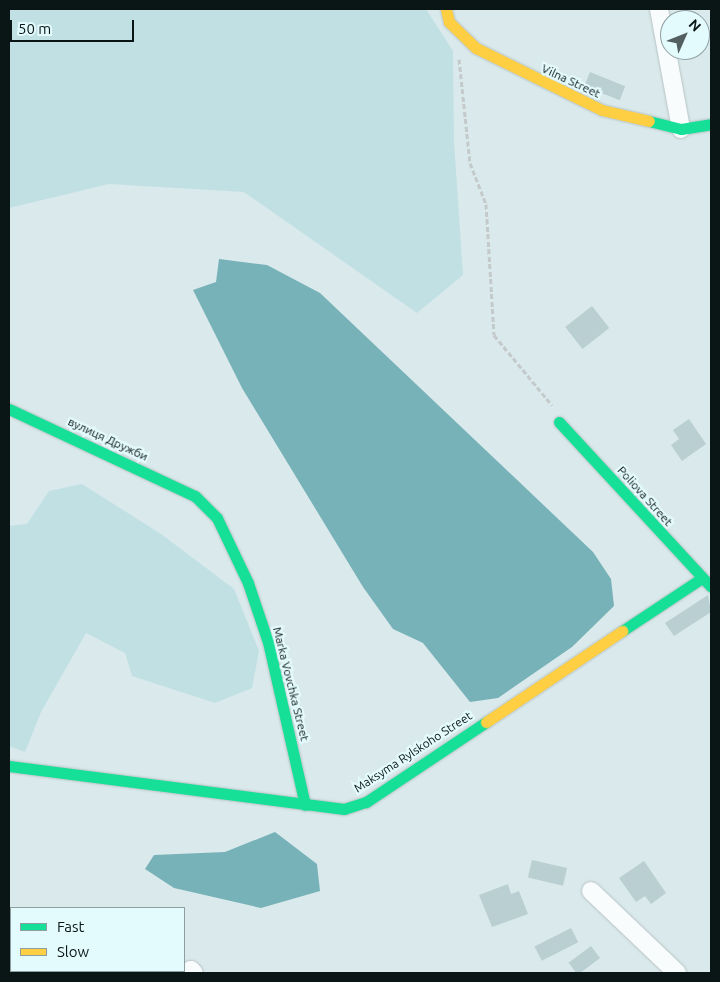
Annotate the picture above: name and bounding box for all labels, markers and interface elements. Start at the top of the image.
scale bar [12,10,136,42]
north arrow [660,10,710,60]
text: N [686,16,704,35]
text: 50 m [18,20,51,37]
street label: Vilna Street [539,61,603,101]
street label: вулиця Дружби [66,414,150,464]
street label: Poliova Street [614,463,676,529]
street label: Marka Vovchka Street [270,625,312,743]
street label: Maksyma Rylskoho Street [351,709,475,795]
legend [10,907,185,972]
text: Fast [57,918,84,935]
text: Slow [57,943,89,960]

